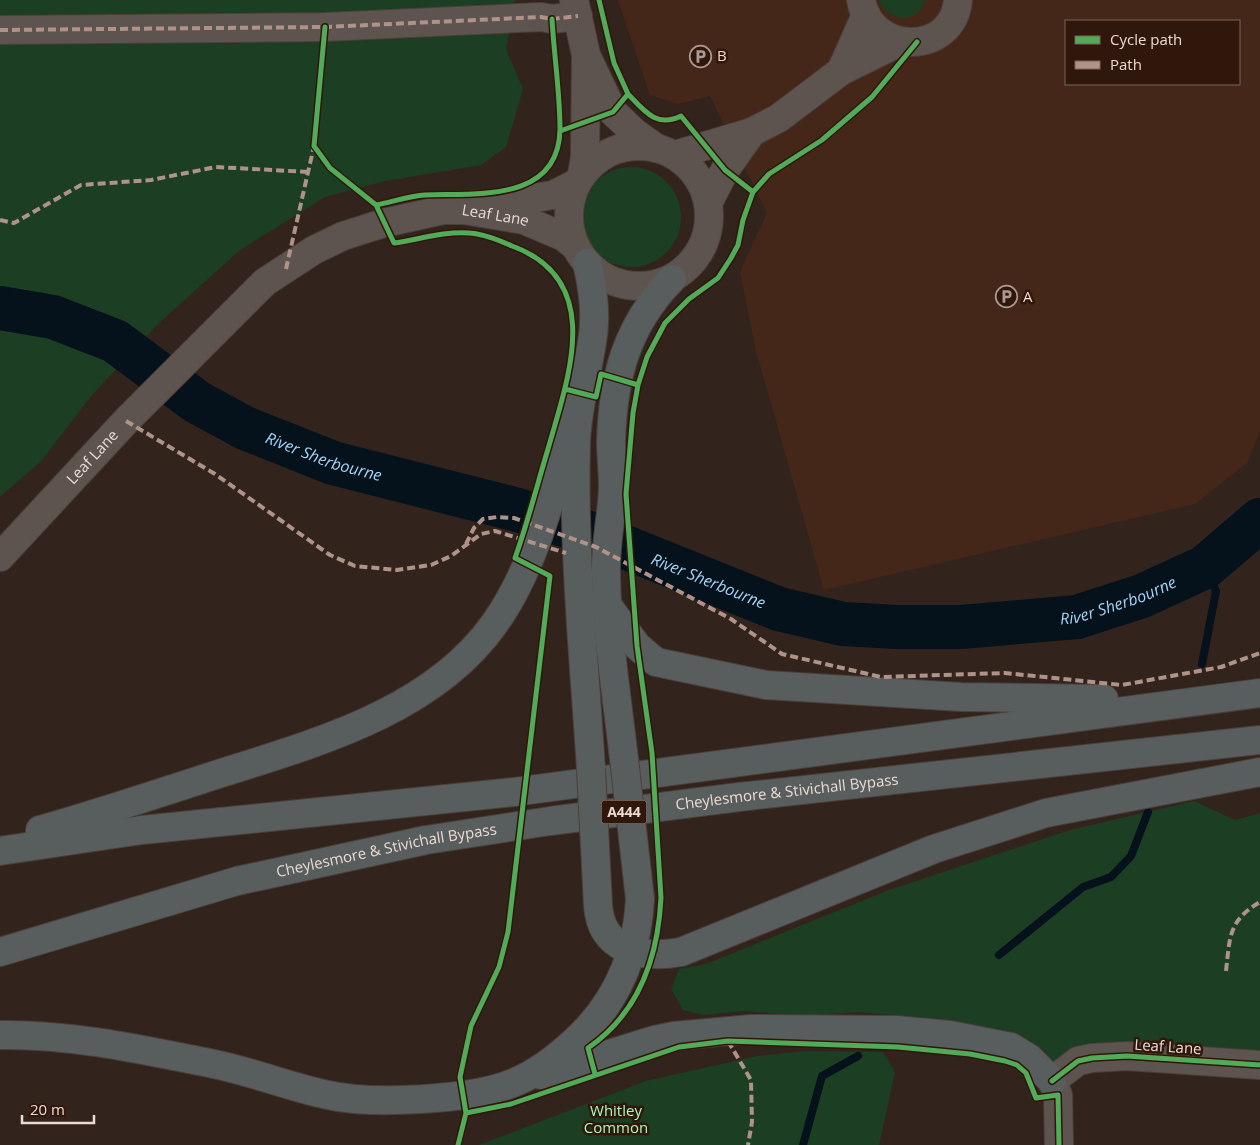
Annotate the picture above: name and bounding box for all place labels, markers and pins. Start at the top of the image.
parking icon: B [689,44,713,68]
place label: B [717,45,727,65]
parking icon: A [995,285,1019,309]
place label: A [1023,286,1033,306]

